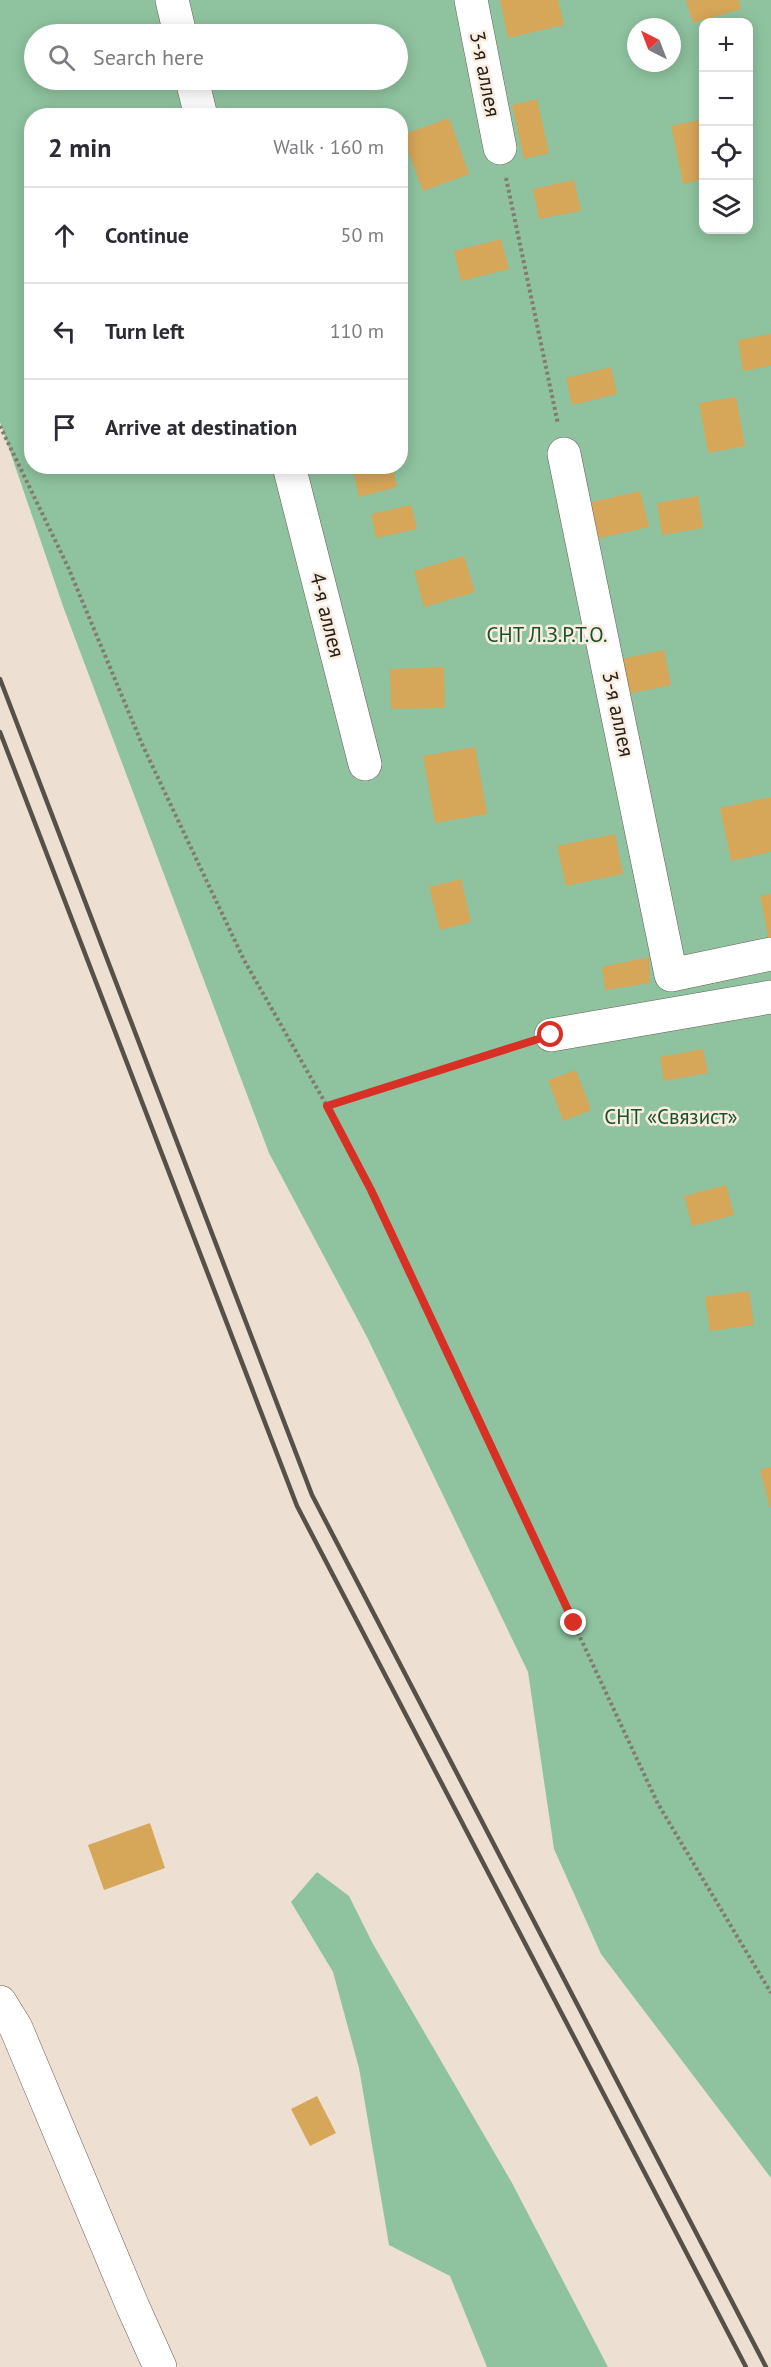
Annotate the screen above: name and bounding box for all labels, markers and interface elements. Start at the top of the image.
north arrow [627,18,681,72]
map controls [699,18,753,234]
button: + [699,18,753,72]
search box [24,24,408,90]
street label: 3-я аллея [464,29,507,119]
icon: search [45,41,78,74]
text: Search here [93,43,204,71]
button: − [699,72,753,126]
button: locate [699,126,753,180]
text: 2 min [48,131,111,164]
text: Walk · 160 m [273,134,384,160]
button: layers [699,180,753,234]
icon: ahead [48,219,81,252]
text: Continue [105,221,189,249]
text: 50 m [341,222,384,248]
icon: left [48,315,81,348]
text: Turn left [105,317,185,345]
text: 110 m [330,318,384,344]
icon: arrive [48,411,81,444]
text: Arrive at destination [105,413,297,441]
street label: 4-я аллея [304,570,351,660]
park label: СНТ Л.З.Р.Т.О. [487,621,607,648]
street label: 3-я аллея [596,669,641,759]
route start [537,1021,563,1047]
park label: СНТ «Связист» [604,1103,738,1130]
route end [560,1609,586,1635]

